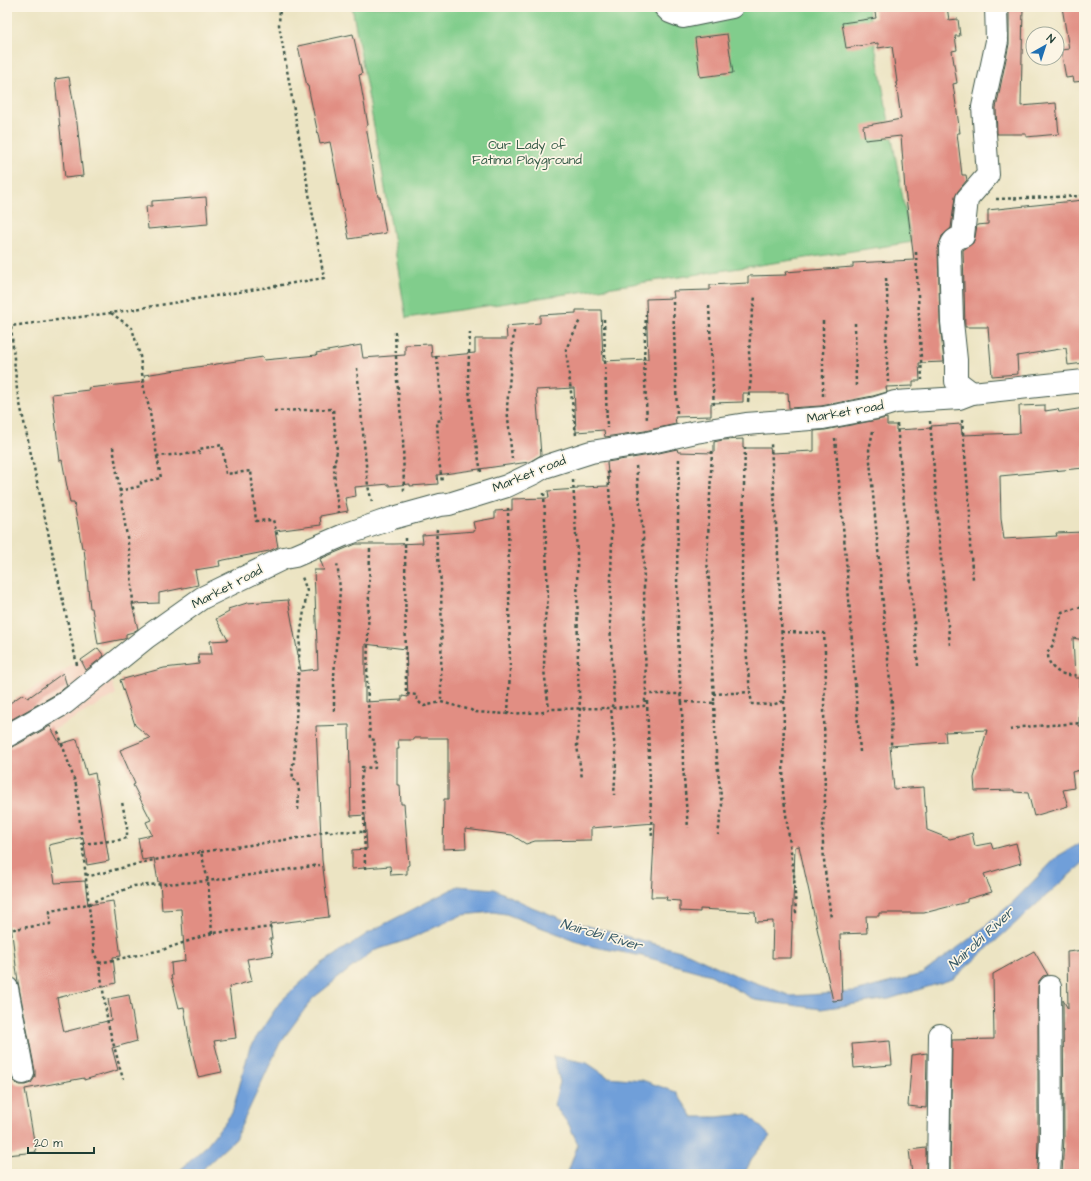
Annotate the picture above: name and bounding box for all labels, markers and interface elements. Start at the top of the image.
north arrow [1025,26,1065,66]
text: N [1044,31,1058,47]
park label: Our Lady of Fatima Playground [472,136,582,170]
street label: Market road [805,396,885,428]
street label: Market road [490,451,569,497]
street label: Market road [188,561,266,613]
water label: Nairobi River [944,902,1019,975]
water label: Nairobi River [558,914,645,957]
scale bar [28,1129,94,1155]
text: 20 m [34,1135,63,1152]

